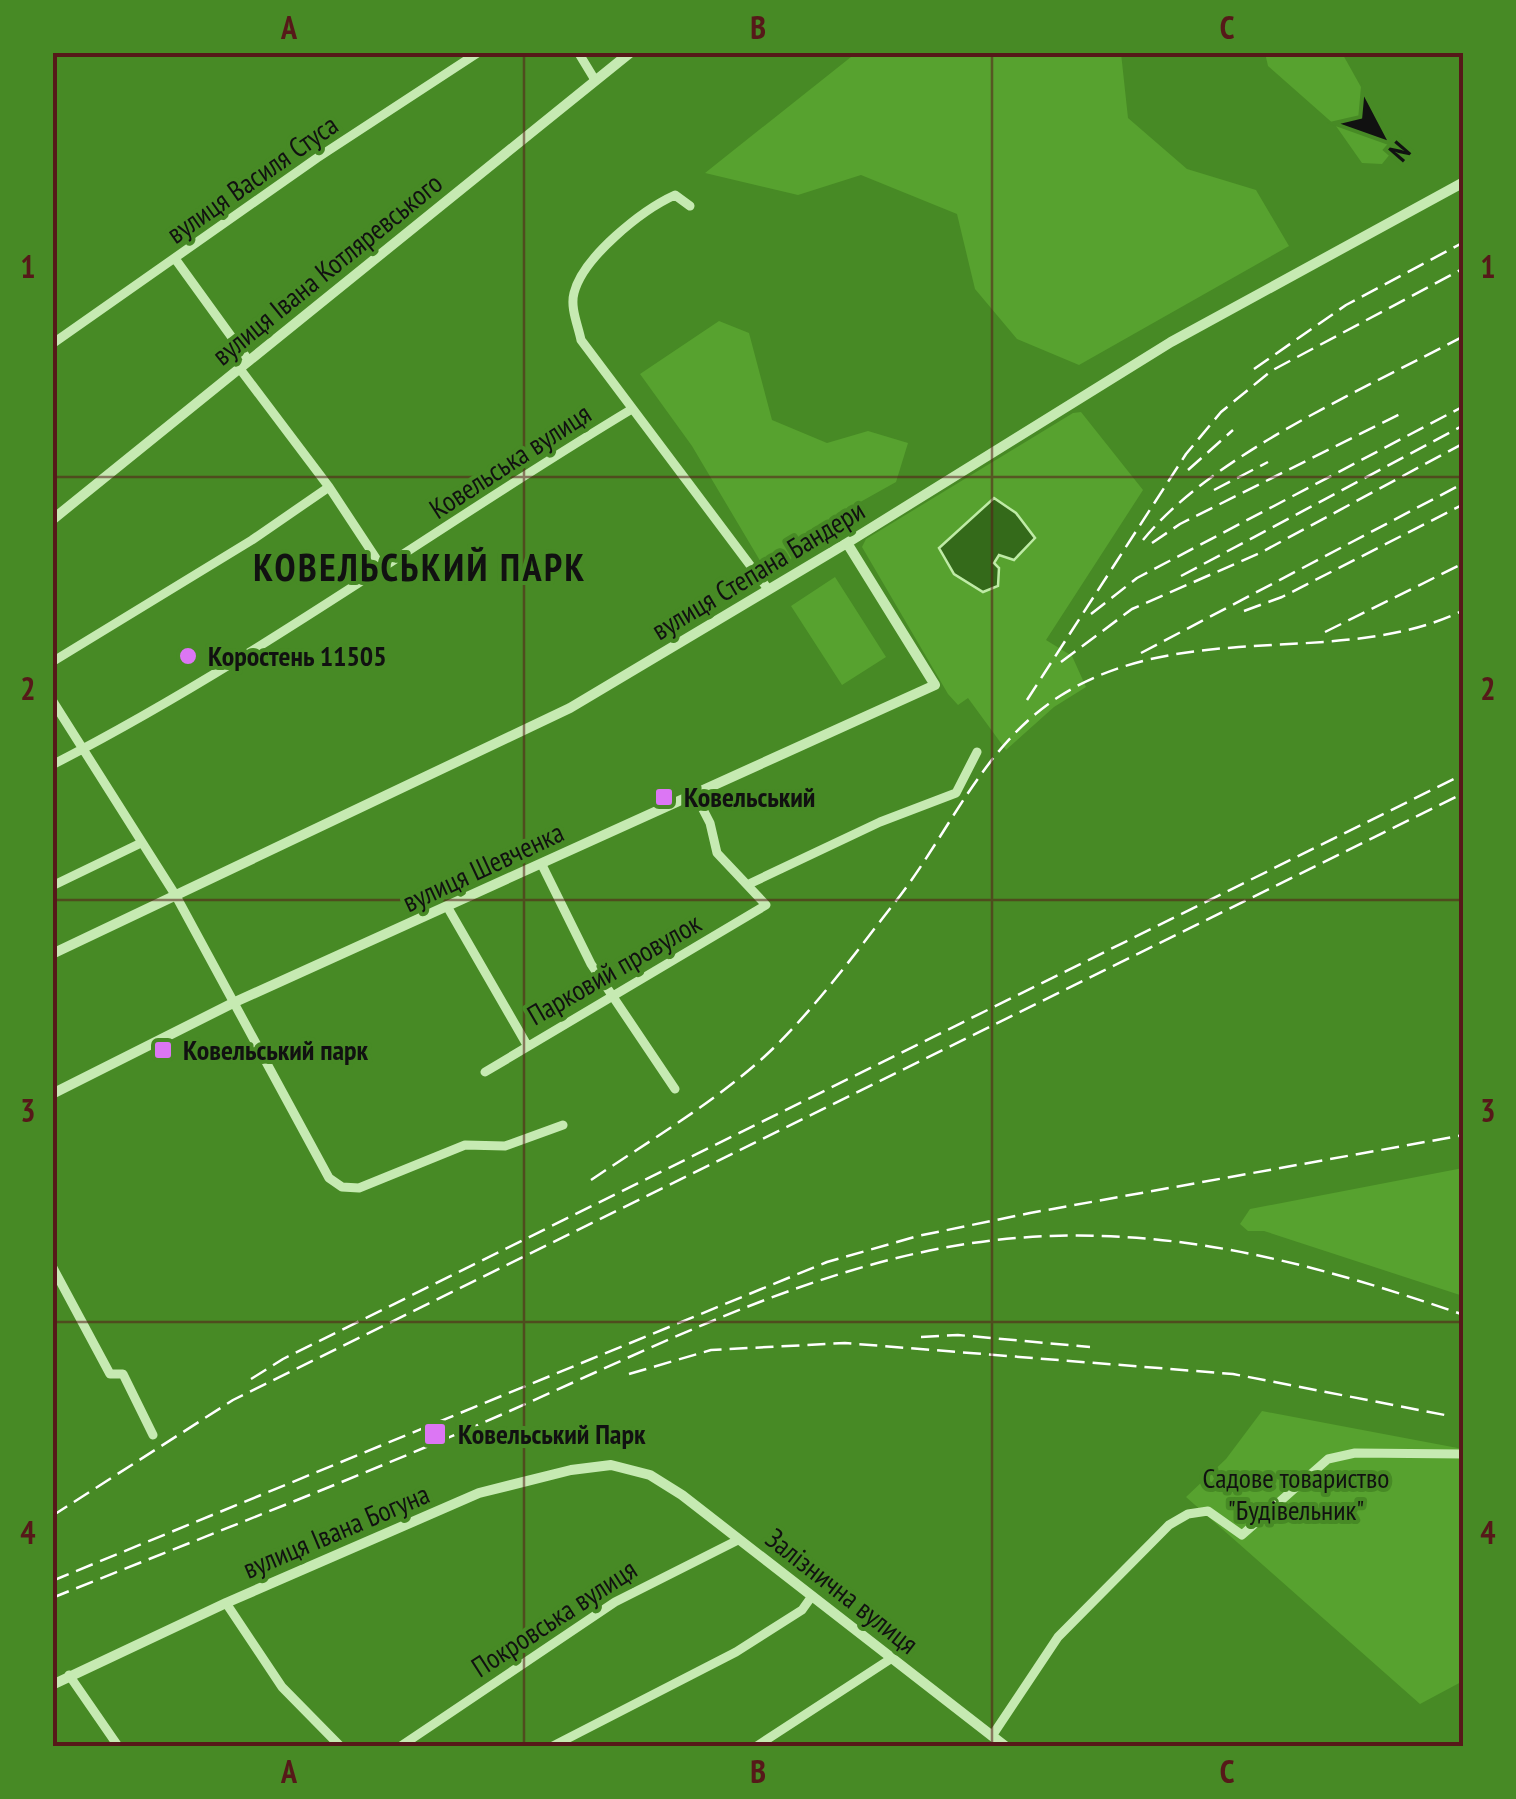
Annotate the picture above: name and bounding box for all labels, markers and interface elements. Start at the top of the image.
text: A [280,6,298,48]
text: B [750,6,766,48]
text: C [1220,6,1235,48]
north arrow [1331,85,1431,185]
street label: вулиця Василя Стуса [159,106,345,251]
text: N [1381,134,1419,170]
street label: вулиця Івана Котляревського [204,164,449,373]
text: 1 [20,245,36,287]
text: 1 [1480,245,1496,287]
street label: Ковельська вулиця [422,395,598,527]
street label: вулиця Степана Бандери [644,491,871,648]
district label: КОВЕЛЬСЬКИЙ ПАРК [253,542,587,591]
place label: Коростень 11505 [208,637,387,674]
marker: Коростень 11505 [177,645,199,667]
text: 2 [20,667,36,709]
text: 2 [1480,667,1496,709]
place label: Ковельський [684,778,815,815]
marker: Ковельський [653,786,675,808]
street label: вулиця Шевченка [396,813,569,920]
street label: Парковий провулок [520,904,707,1033]
place label: Ковельський парк [183,1031,369,1068]
marker: Ковельський парк [152,1039,174,1061]
text: 3 [20,1089,36,1131]
text: 3 [1480,1089,1496,1131]
place label: Ковельський Парк [458,1415,646,1452]
marker: Ковельський Парк [422,1421,448,1447]
park label: Садове товариство "Будівельник" [1203,1459,1389,1528]
street label: вулиця Івана Богуна [237,1475,435,1587]
text: 4 [20,1511,36,1553]
text: 4 [1480,1511,1496,1553]
street label: Залізнична вулиця [758,1519,926,1662]
street label: Покровська вулиця [464,1550,644,1685]
text: A [280,1750,298,1792]
text: B [750,1750,766,1792]
text: C [1220,1750,1235,1792]

